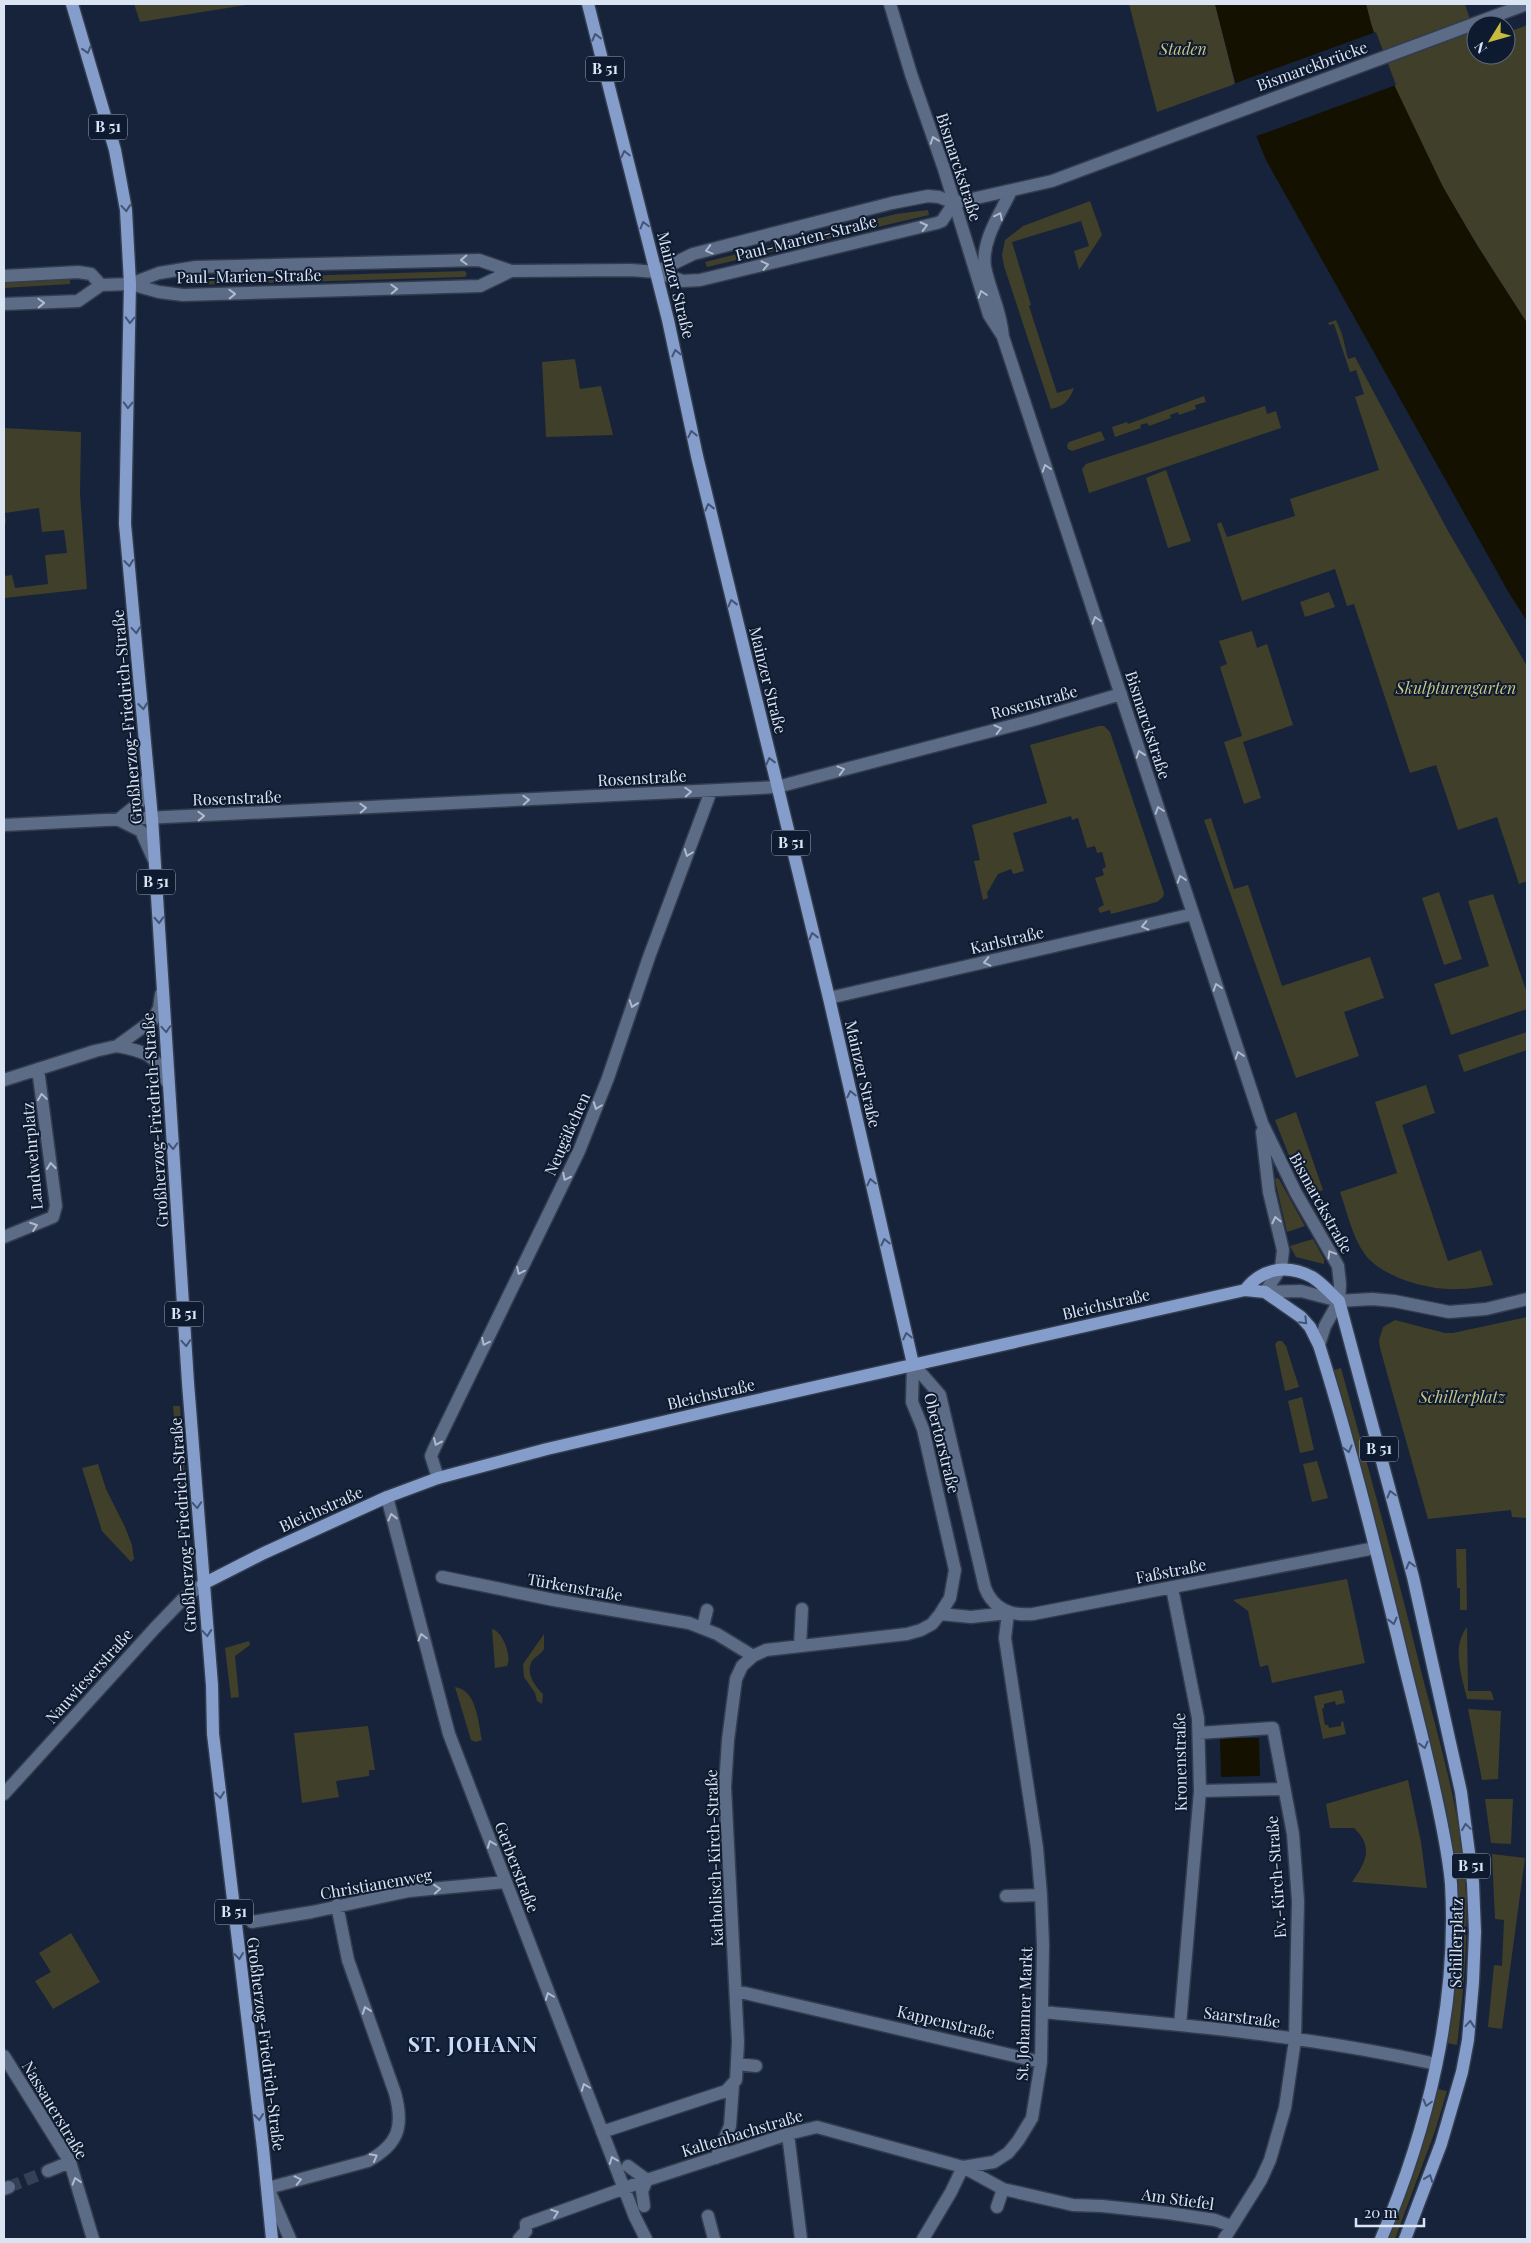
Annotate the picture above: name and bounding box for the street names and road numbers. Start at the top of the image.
street label: Bismarckbrücke [1254,36,1370,95]
road number: B 51 [586,56,624,82]
street label: Bismarckstraße [932,110,987,224]
road number: B 51 [89,114,127,140]
street label: Paul-Marien-Straße [733,210,879,265]
street label: Mainzer Straße [653,229,700,340]
street label: Paul-Marien-Straße [176,264,322,287]
street label: Großherzog-Friedrich-Straße [107,609,146,825]
street label: Mainzer Straße [745,624,792,735]
street label: Bismarckstraße [1121,668,1176,782]
street label: Rosenstraße [988,680,1080,723]
street label: Rosenstraße [597,765,687,790]
street label: Rosenstraße [192,785,282,810]
road number: B 51 [772,830,810,856]
road number: B 51 [137,870,175,894]
street label: Karlstraße [968,921,1046,958]
street label: Großherzog-Friedrich-Straße [137,1012,172,1228]
street label: Mainzer Straße [841,1018,886,1130]
street label: Neugäßchen [539,1089,594,1179]
street label: Landwehrplatz [16,1101,47,1211]
street label: Bismarckstraße [1285,1148,1358,1257]
street label: Bleichstraße [1060,1283,1152,1324]
road number: B 51 [165,1302,203,1326]
street label: Bleichstraße [665,1373,757,1414]
street label: Obertorstraße [920,1390,965,1495]
street label: Großherzog-Friedrich-Straße [165,1417,200,1633]
road number: B 51 [1360,1436,1398,1462]
street label: Bleichstraße [276,1481,366,1536]
street label: Faßstraße [1134,1553,1208,1588]
street label: Türkenstraße [526,1568,624,1605]
street label: Nauwieserstraße [40,1624,137,1728]
street label: Kronenstraße [1168,1713,1191,1811]
street label: Katholisch-Kirch-Straße [700,1769,727,1947]
street label: Ev.-Kirch-Straße [1261,1815,1290,1939]
street label: Gerberstraße [491,1818,544,1915]
road number: B 51 [1452,1854,1490,1878]
street label: Christianenweg [318,1863,434,1904]
street label: Schillerplatz [1444,1898,1467,1988]
road number: B 51 [215,1900,253,1924]
street label: Großherzog-Friedrich-Straße [243,1936,290,2152]
street label: St. Johanner Markt [1011,1946,1036,2081]
street label: Kappenstraße [895,2000,997,2043]
street label: Saarstraße [1203,2001,1282,2032]
street label: Nassauerstraße [18,2057,93,2163]
street label: Kaltenbachstraße [679,2104,805,2161]
street label: Am Stiefel [1139,2183,1216,2214]

